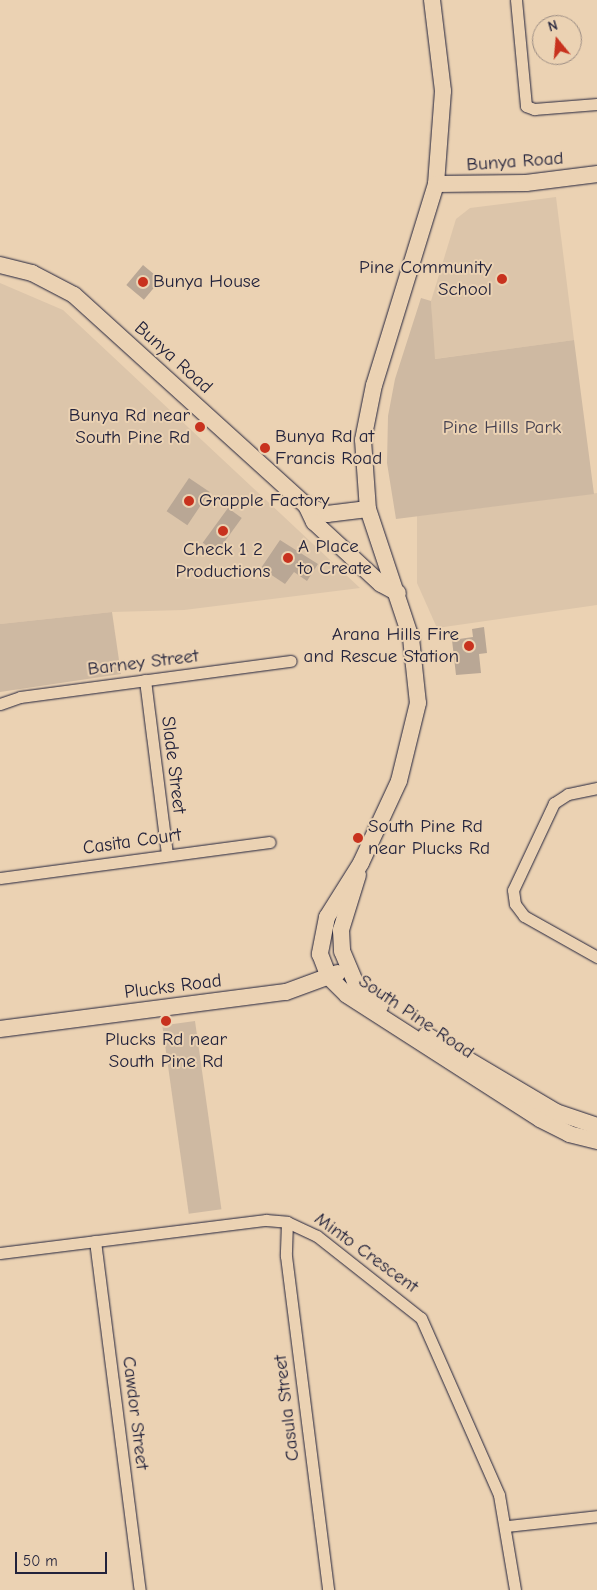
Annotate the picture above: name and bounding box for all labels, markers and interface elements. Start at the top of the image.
north arrow [532,15,582,65]
text: N [546,17,560,36]
street label: Bunya Road [466,147,564,177]
place label: Pine Community School [359,257,492,301]
place label: Bunya House [153,271,260,293]
marker: Pine Community School [496,273,508,285]
marker: Bunya House [137,276,149,288]
street label: Bunya Road [129,317,217,399]
place label: Bunya Rd near South Pine Rd [69,405,190,449]
park label: Pine Hills Park [443,417,561,439]
marker: Bunya Rd near South Pine Rd [194,421,206,433]
place label: Bunya Rd at Francis Road [275,426,382,470]
marker: Bunya Rd at Francis Road [259,442,271,454]
place label: Grapple Factory [199,490,330,512]
marker: Grapple Factory [183,495,195,507]
marker: Check 1 2 Productions [217,525,229,537]
place label: A Place to Create [298,536,372,580]
place label: Check 1 2 Productions [175,539,271,583]
marker: A Place to Create [282,552,294,564]
place label: Arana Hills Fire and Rescue Station [304,624,459,668]
marker: Arana Hills Fire and Rescue Station [463,640,475,652]
street label: Barney Street [86,645,200,681]
street label: Slade Street [156,715,190,815]
place label: South Pine Rd near Plucks Rd [368,816,490,860]
street label: Casita Court [81,824,183,860]
marker: South Pine Rd near Plucks Rd [352,832,364,844]
street label: Plucks Road [123,970,223,1004]
street label: South Pine Road [354,970,478,1064]
marker: Plucks Rd near South Pine Rd [160,1015,172,1027]
place label: Plucks Rd near South Pine Rd [105,1029,227,1073]
street label: Minto Crescent [310,1208,422,1298]
street label: Casula Street [269,1354,305,1462]
street label: Cawdor Street [117,1355,153,1471]
scale bar [18,1542,110,1574]
text: 50 m [23,1552,58,1570]

